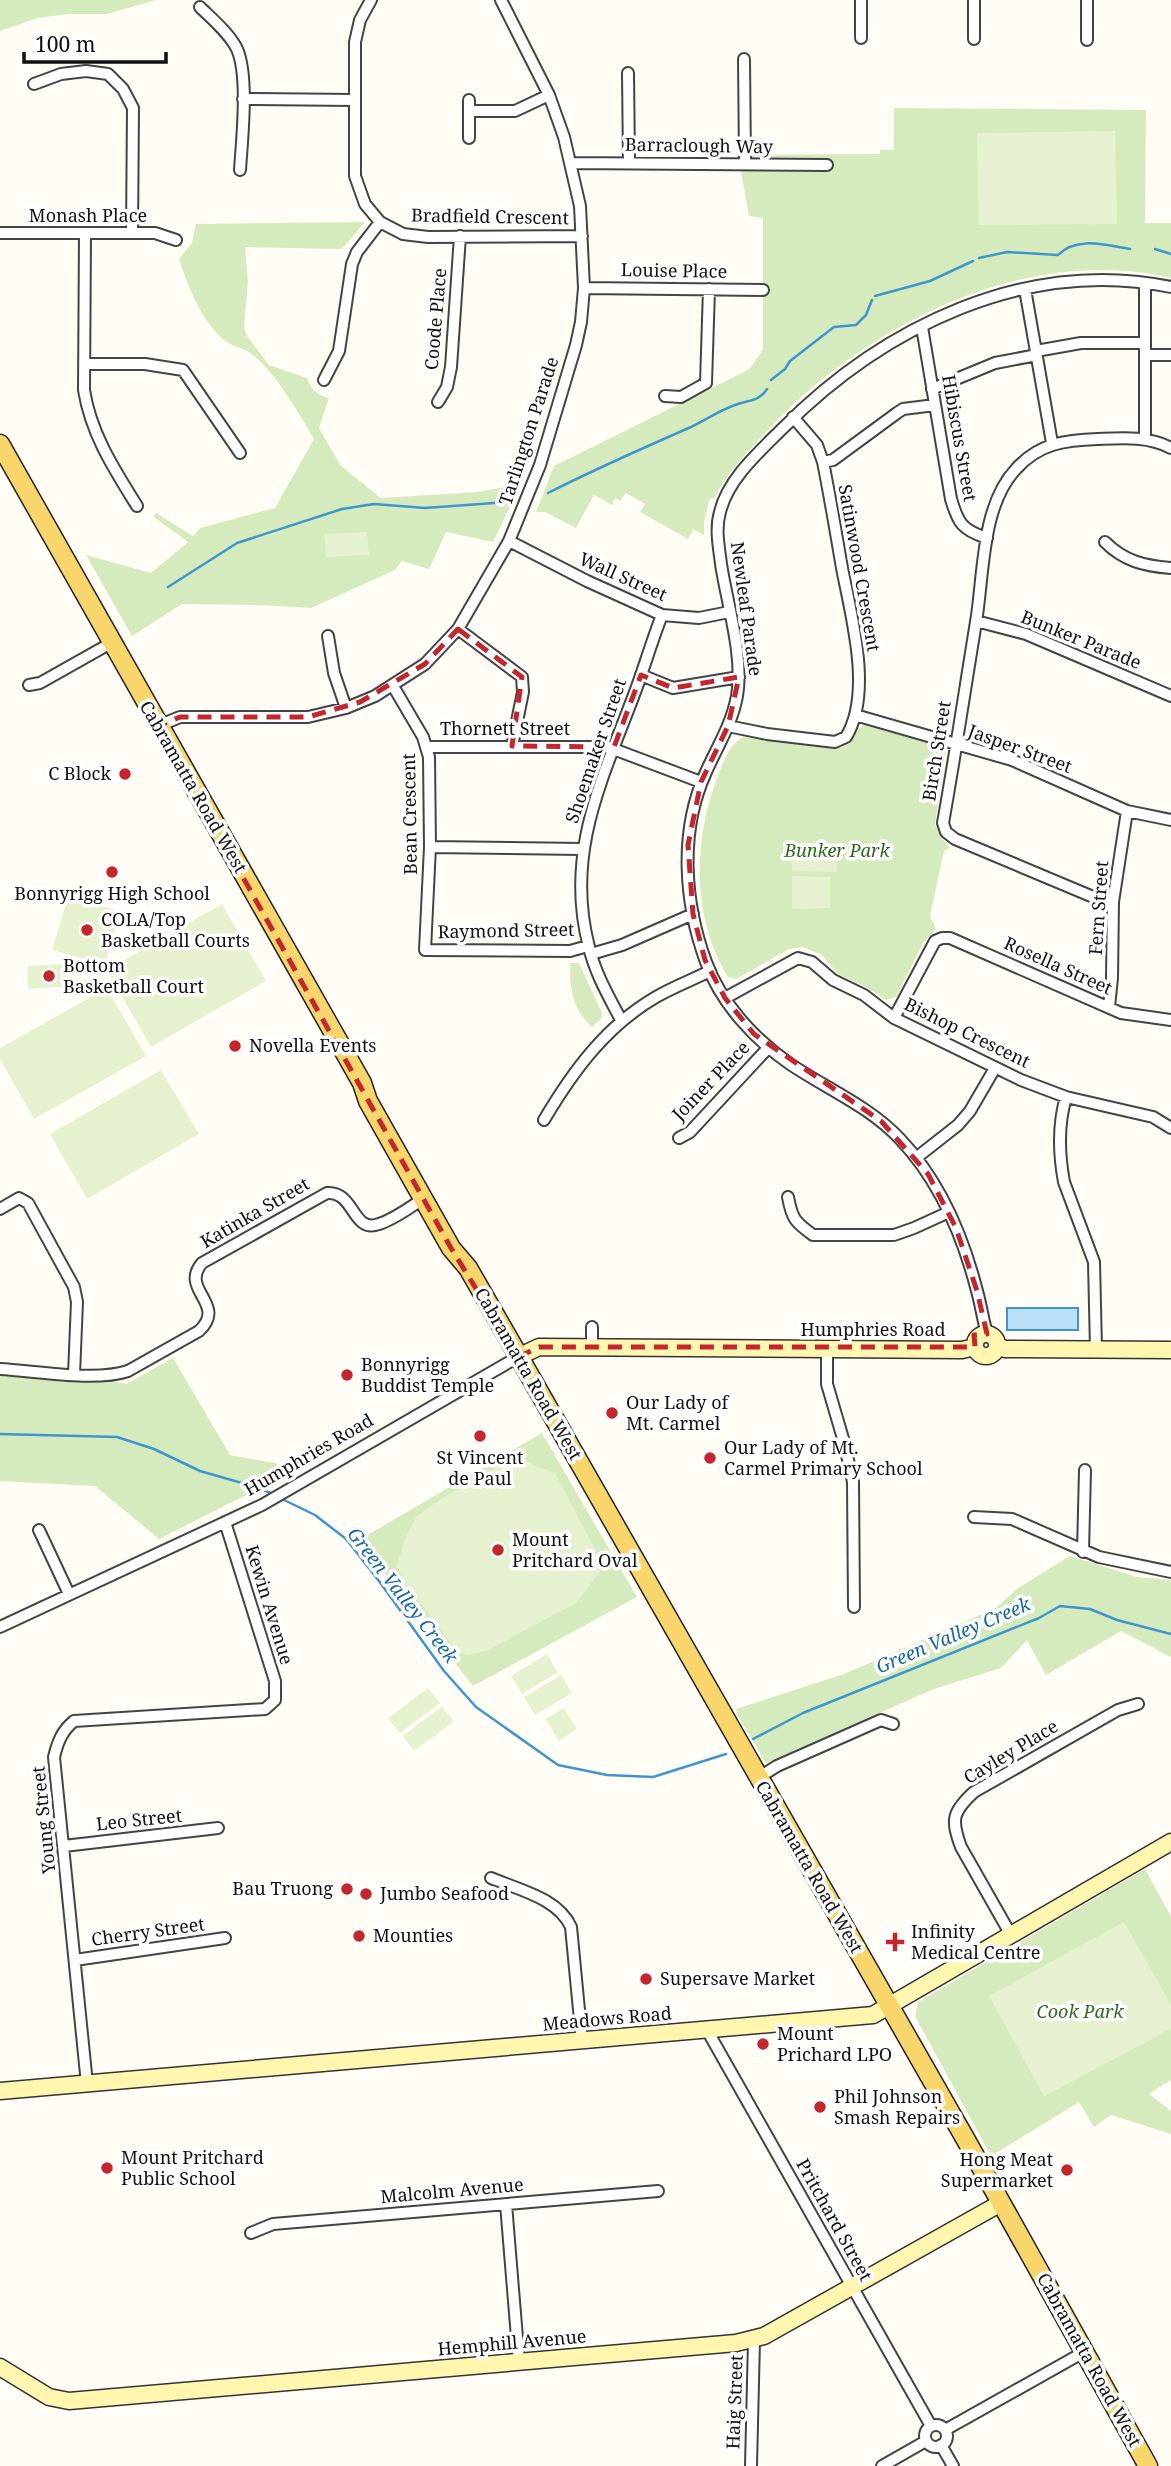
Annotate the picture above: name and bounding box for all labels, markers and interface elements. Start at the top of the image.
scale bar [24,21,166,65]
text: 100 m [35,30,96,58]
street label: Barraclough Way [625,132,774,158]
street label: Monash Place [29,203,147,227]
street label: Bradfield Crescent [411,203,569,229]
street label: Louise Place [621,257,727,283]
street label: Coode Place [419,267,451,371]
street label: Tarlington Parade [493,353,563,508]
street label: Hibiscus Street [937,373,983,503]
street label: Satinwood Crescent [833,482,887,653]
street label: Newleaf Parade [726,540,768,678]
street label: Wall Street [576,546,671,606]
street label: Bunker Parade [1018,604,1145,674]
street label: Shoemaker Street [559,675,631,826]
street label: Cabramatta Road West [135,696,253,877]
street label: Birch Street [916,699,956,803]
street label: Thornett Street [440,716,570,740]
street label: Jasper Street [964,718,1076,778]
street label: Bean Crescent [396,753,422,875]
place label: C Block [48,761,111,785]
marker: C Block [117,766,133,782]
park label: Bunker Park [783,838,890,862]
street label: Fern Street [1083,860,1113,956]
marker: Bonnyrigg High School [104,864,120,880]
place label: Bonnyrigg High School [14,881,210,905]
place label: COLA/Top Basketball Courts [101,907,250,952]
street label: Raymond Street [437,917,575,943]
marker: COLA/Top Basketball Courts [79,922,95,938]
street label: Rosella Street [1000,931,1116,1000]
place label: Bottom Basketball Court [63,953,204,998]
marker: Bottom Basketball Court [41,968,57,984]
street label: Bishop Crescent [901,991,1034,1073]
place label: Novella Events [249,1033,376,1057]
street label: Joiner Place [666,1035,754,1126]
marker: Novella Events [227,1038,243,1054]
street label: Katinka Street [196,1171,313,1253]
street label: Cabramatta Road West [470,1283,588,1464]
street label: Humphries Road [800,1317,946,1341]
place label: Bonnyrigg Buddist Temple [361,1352,494,1397]
marker: Bonnyrigg Buddist Temple [339,1367,355,1383]
place label: Our Lady of Mt. Carmel [626,1390,730,1435]
marker: Our Lady of Mt. Carmel [604,1405,620,1421]
street label: Humphries Road [240,1407,377,1501]
marker: St Vincent de Paul [472,1428,488,1444]
place label: Our Lady of Mt. Carmel Primary School [724,1435,923,1480]
place label: St Vincent de Paul [437,1445,523,1490]
marker: Our Lady of Mt. Carmel Primary School [702,1450,718,1466]
water label: Green Valley Creek [342,1522,465,1669]
place label: Mount Pritchard Oval [512,1527,638,1572]
street label: Kewin Avenue [240,1542,300,1667]
marker: Mount Pritchard Oval [490,1542,506,1558]
water label: Green Valley Creek [872,1590,1035,1679]
street label: Cayley Place [959,1714,1062,1789]
street label: Young Street [25,1765,61,1876]
street label: Cabramatta Road West [751,1776,869,1957]
street label: Leo Street [95,1803,183,1835]
place label: Bau Truong [232,1876,333,1900]
marker: Bau Truong [339,1881,355,1897]
place label: Jumbo Seafood [379,1881,509,1905]
marker: Jumbo Seafood [358,1886,374,1902]
street label: Cherry Street [90,1911,206,1951]
place label: Infinity Medical Centre [911,1919,1040,1964]
place label: Mounties [373,1923,453,1947]
marker: Mounties [351,1928,367,1944]
marker: Infinity Medical Centre [885,1932,905,1952]
place label: Supersave Market [660,1966,815,1990]
marker: Supersave Market [638,1971,654,1987]
park label: Cook Park [1036,1999,1124,2023]
street label: Meadows Road [541,2000,673,2036]
place label: Mount Prichard LPO [777,2021,892,2066]
marker: Mount Prichard LPO [755,2036,771,2052]
place label: Phil Johnson Smash Repairs [834,2084,960,2129]
marker: Phil Johnson Smash Repairs [812,2099,828,2115]
place label: Mount Pritchard Public School [121,2145,264,2190]
place label: Hong Meat Supermarket [941,2147,1053,2192]
street label: Pritchard Street [791,2154,878,2285]
marker: Mount Pritchard Public School [99,2160,115,2176]
marker: Hong Meat Supermarket [1059,2162,1075,2178]
street label: Malcolm Avenue [379,2172,524,2208]
street label: Cabramatta Road West [1032,2268,1148,2451]
street label: Hemphill Avenue [436,2324,587,2360]
street label: Haig Street [720,2354,748,2450]

